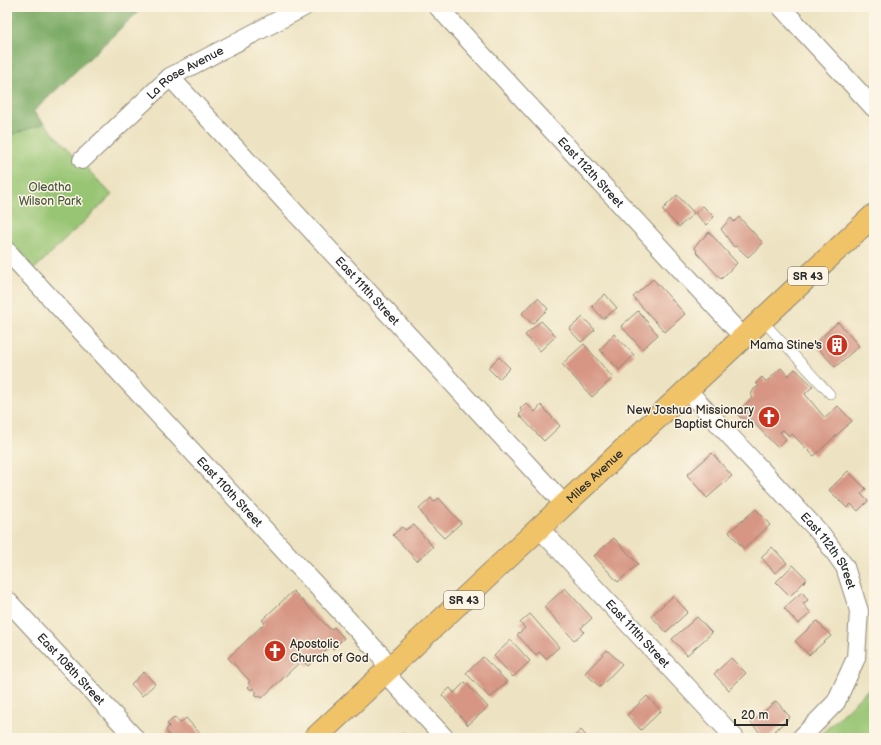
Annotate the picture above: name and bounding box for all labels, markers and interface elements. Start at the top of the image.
street label: La Rose Avenue [144,43,226,103]
street label: East 112th Street [554,134,627,211]
park label: Oleatha Wilson Park [19,180,81,209]
street label: East 111th Street [332,254,403,329]
road number: SR 43 [788,267,828,285]
building icon: Mama Stine's [824,332,850,358]
place label: Mama Stine's [750,338,822,353]
place label: New Joshua Missionary Baptist Church [627,403,755,432]
church icon: New Joshua Missionary Baptist Church [756,404,782,430]
street label: Miles Avenue [563,446,627,507]
street label: East 110th Street [193,454,266,531]
street label: East 112th Street [797,510,859,591]
road number: SR 43 [444,591,484,609]
street label: East 111th Street [602,597,673,671]
street label: East 108th Street [34,630,108,709]
place label: Apostolic Church of God [290,637,369,666]
church icon: Apostolic Church of God [262,638,288,664]
scale bar [735,701,787,727]
text: 20 m [741,708,768,723]

